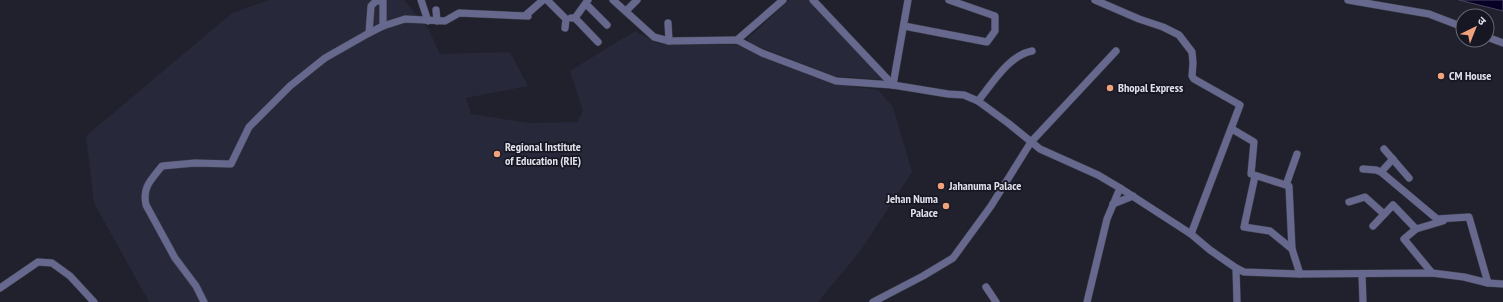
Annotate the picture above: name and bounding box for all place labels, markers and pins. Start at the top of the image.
place label: CM House [1449,68,1491,83]
marker: CM House [1436,71,1446,81]
place label: Bhopal Express [1118,80,1183,95]
marker: Bhopal Express [1105,83,1115,93]
place label: Regional Institute of Education (RIE) [505,139,581,168]
marker: Regional Institute of Education (RIE) [492,149,502,159]
place label: Jahanuma Palace [948,178,1021,193]
marker: Jahanuma Palace [936,181,946,191]
place label: Jehan Numa Palace [885,191,938,220]
marker: Jehan Numa Palace [941,201,951,211]

